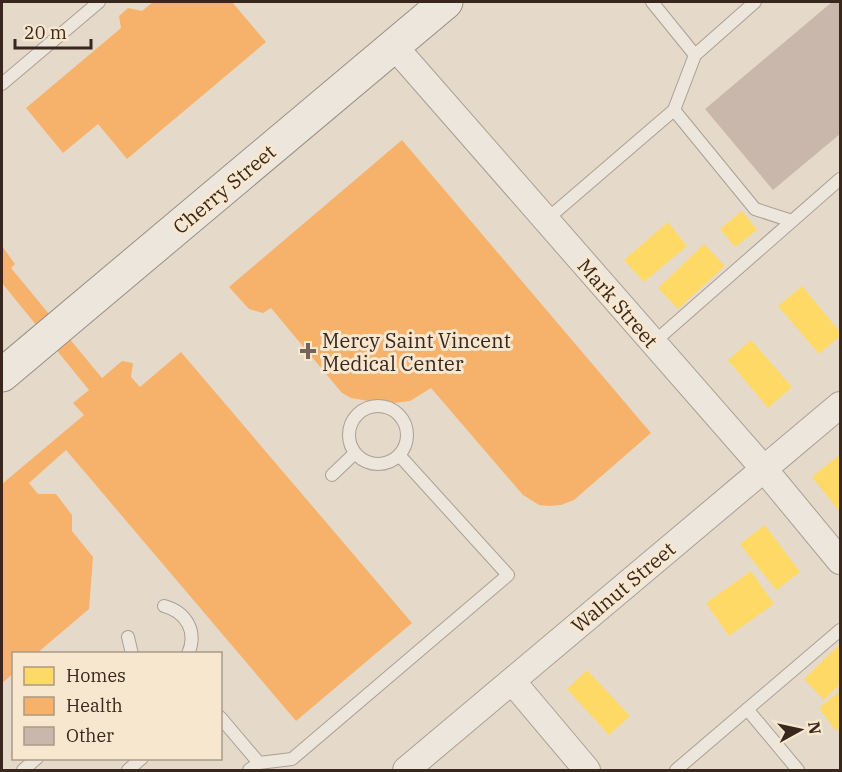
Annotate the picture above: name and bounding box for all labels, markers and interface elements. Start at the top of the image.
scale bar [15,12,92,50]
text: 20 m [24,21,67,44]
street label: Cherry Street [167,138,281,240]
street label: Mark Street [572,253,664,353]
place label: Mercy Saint Vincent Medical Center [322,327,511,377]
marker: Mercy Saint Vincent Medical Center [299,342,317,360]
street label: Walnut Street [565,535,681,639]
legend [12,652,222,760]
text: Homes [66,664,126,687]
text: Health [66,694,123,717]
north arrow [770,700,830,760]
text: N [804,720,826,736]
text: Other [66,724,114,747]

